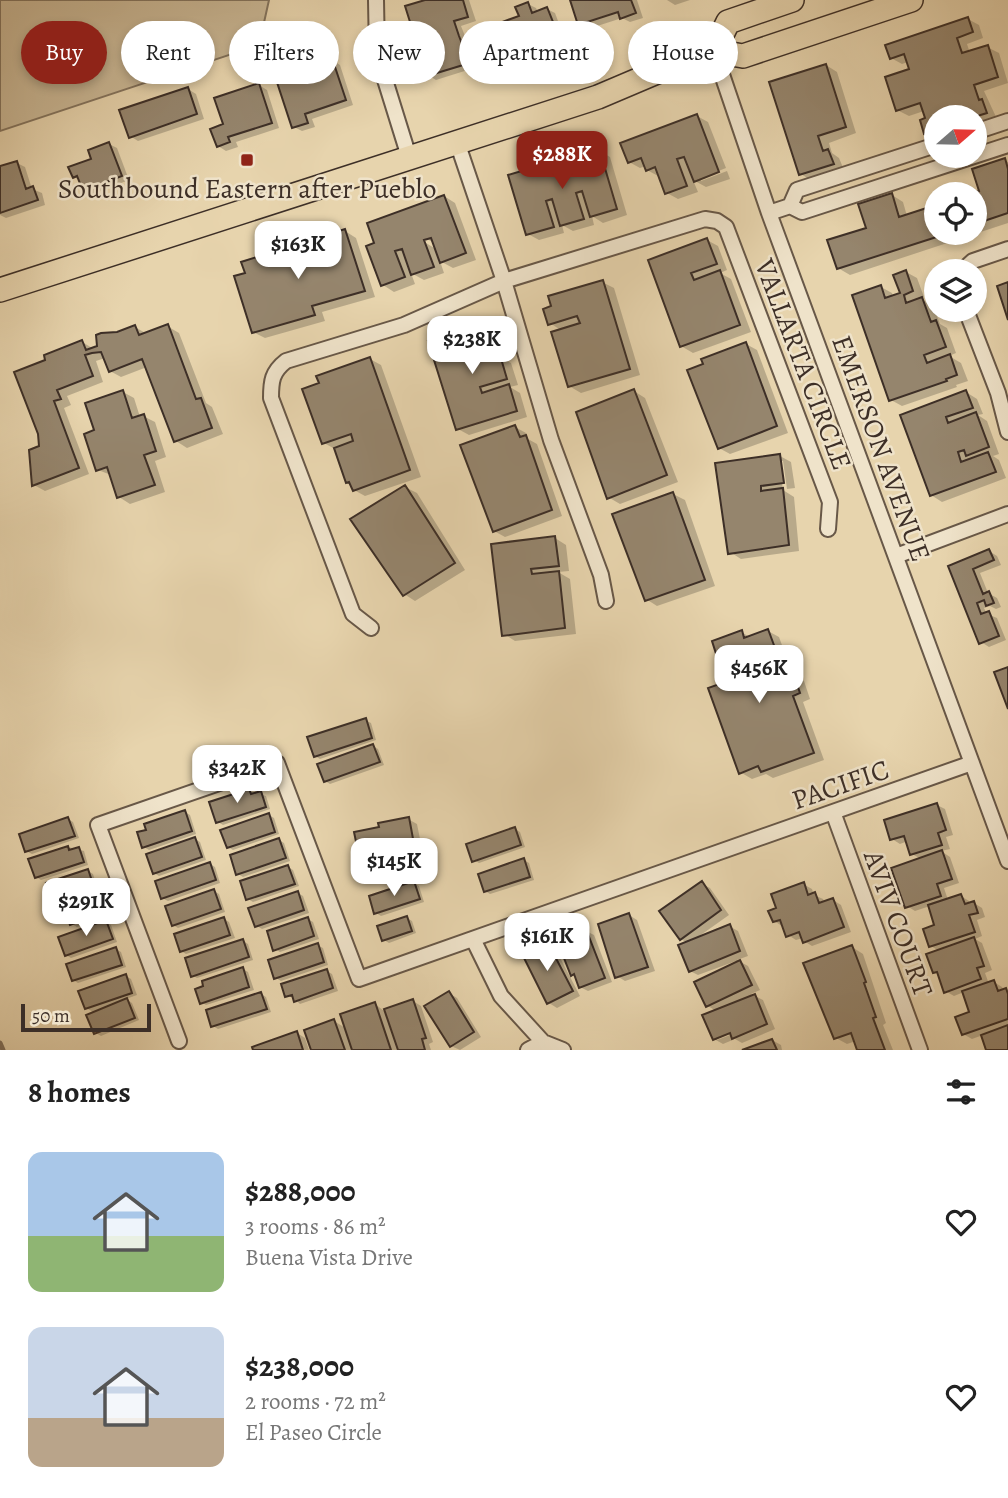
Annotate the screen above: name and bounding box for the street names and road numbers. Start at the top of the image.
street label: VALLARTA CIRCLE [745,253,861,475]
street label: EMERSON AVENUE [822,330,940,567]
street label: PACIFIC [787,751,894,819]
street label: AVIV COURT [854,844,942,1002]

